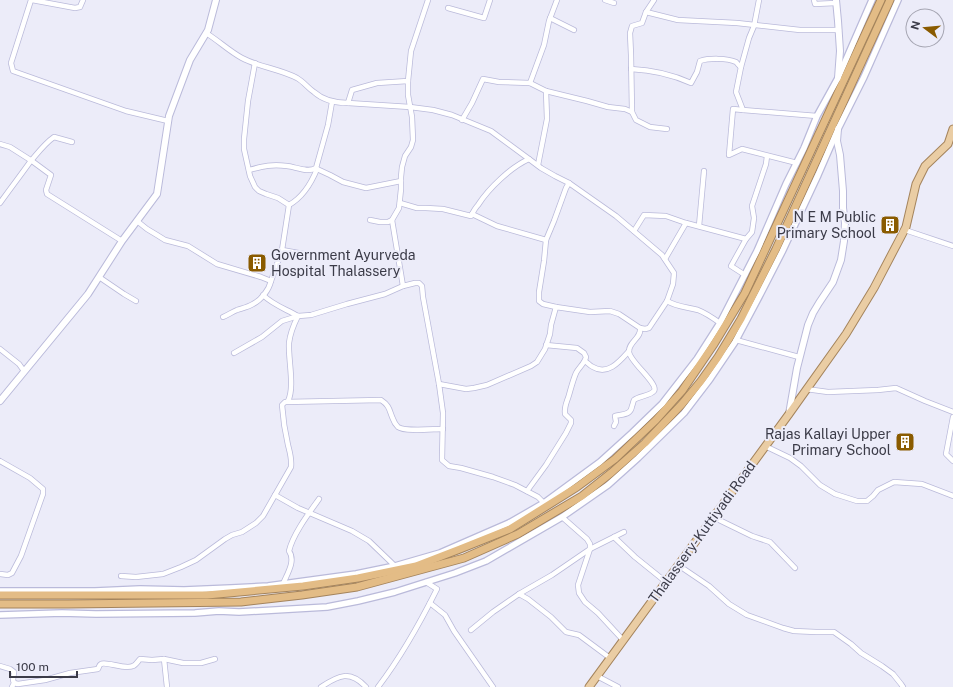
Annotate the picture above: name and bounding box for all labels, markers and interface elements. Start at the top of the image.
north arrow [905,8,945,48]
text: N [908,19,922,31]
place label: N E M Public Primary School [777,209,876,241]
building icon: N E M Public Primary School [879,214,901,236]
place label: Government Ayurveda Hospital Thalassery [271,247,416,279]
building icon: Government Ayurveda Hospital Thalassery [246,252,268,274]
place label: Rajas Kallayi Upper Primary School [765,426,891,458]
building icon: Rajas Kallayi Upper Primary School [894,431,916,453]
street label: Thalassery-Kuttiyadi Road [645,458,759,606]
scale bar [10,653,77,679]
text: 100 m [16,660,49,674]

